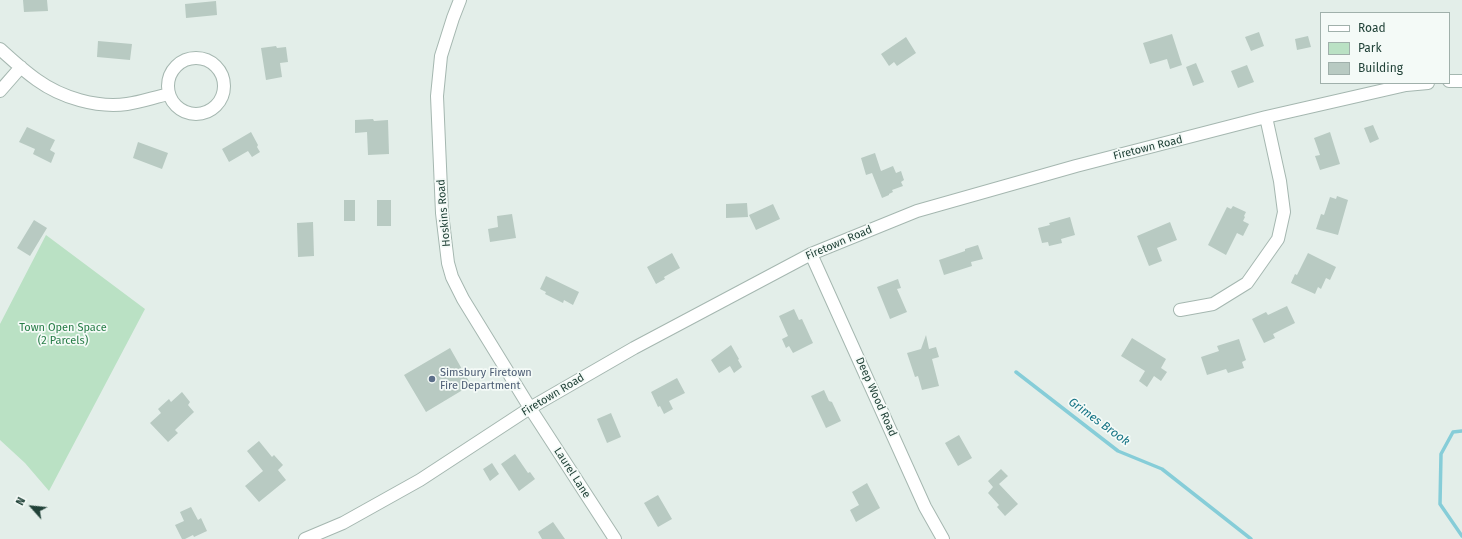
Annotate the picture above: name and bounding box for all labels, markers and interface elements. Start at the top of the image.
legend [1320,12,1450,84]
text: Road [1358,21,1386,35]
text: Park [1358,41,1382,55]
text: Building [1358,61,1403,75]
street label: Firetown Road [1112,133,1184,163]
street label: Hoskins Road [434,179,454,247]
street label: Firetown Road [804,223,874,263]
park label: Town Open Space (2 Parcels) [19,321,107,347]
street label: Deep Wood Road [853,355,899,439]
place label: Simsbury Firetown Fire Department [440,366,532,392]
street label: Firetown Road [519,371,587,419]
marker: Simsbury Firetown Fire Department [427,374,437,384]
water label: Grimes Brook [1066,395,1132,449]
street label: Laurel Lane [551,445,593,501]
north arrow [12,487,52,527]
text: N [13,495,28,508]

